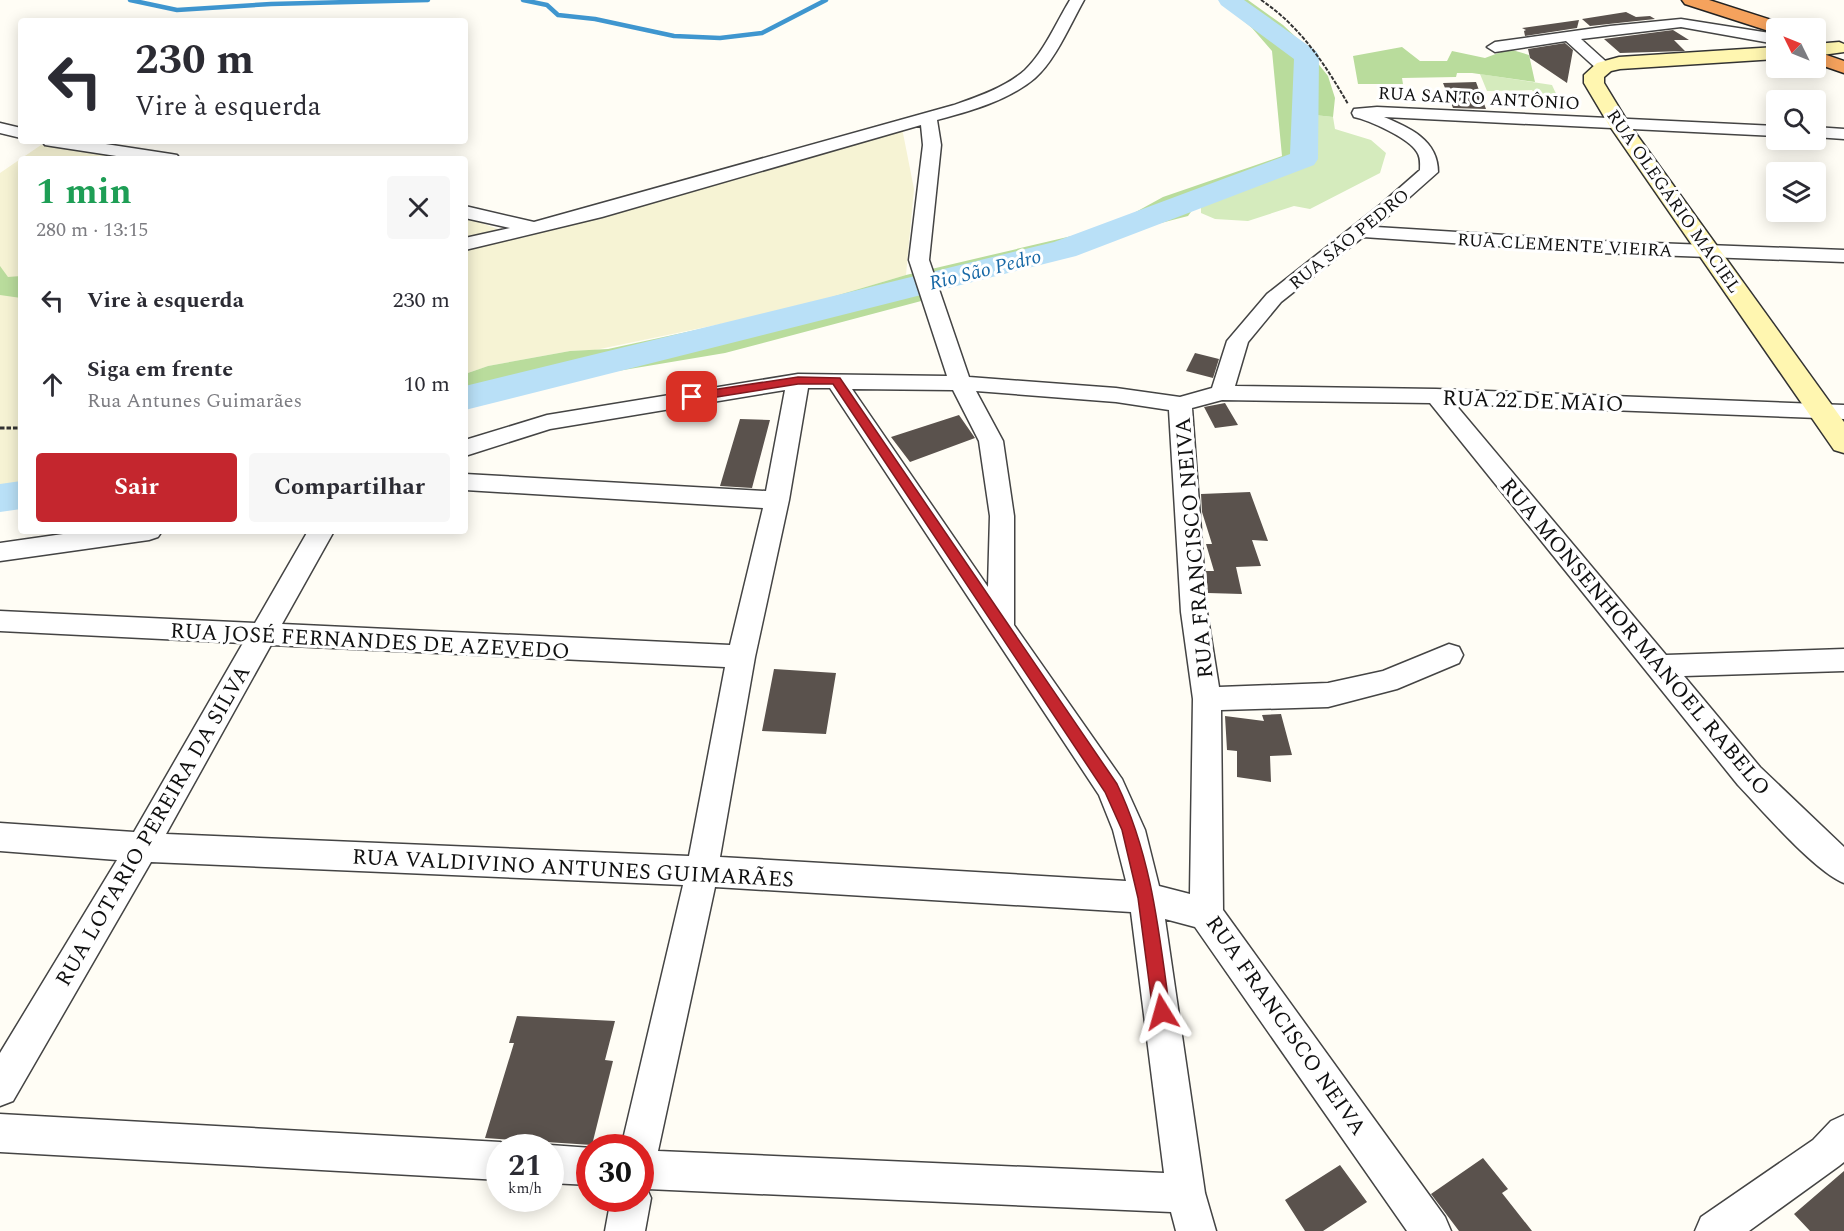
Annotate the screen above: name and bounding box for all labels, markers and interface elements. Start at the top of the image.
north arrow [1766,18,1826,78]
map controls [1766,18,1826,222]
text: 230 m [135,29,254,92]
icon: left [36,42,114,120]
street label: RUA SANTO ANTÔNIO [1377,80,1581,117]
text: Vire à esquerda [135,86,321,128]
button: search [1766,90,1826,150]
street label: RUA OLEGÁRIO MACIEL [1600,104,1748,299]
button: layers [1766,162,1826,222]
text: 1 min [36,165,132,220]
button: close [387,176,450,239]
street label: RUA SÃO PEDRO [1283,182,1415,297]
text: 280 m · 13:15 [36,215,148,245]
street label: RUA CLEMENTE VIEIRA [1457,226,1673,265]
water label: Rio São Pedro [926,242,1045,298]
icon: left [36,284,69,317]
text: Vire à esquerda [87,284,244,317]
text: 230 m [393,284,450,317]
text: Siga em frente [87,353,233,386]
icon: ahead [36,368,69,401]
text: 10 m [404,368,450,401]
pin [666,371,717,422]
icon: arrive [675,380,708,413]
street label: RUA 22 DE MAIO [1442,382,1624,421]
text: Rua Antunes Guimarães [87,386,302,416]
street label: RUA FRANCISCO NEIVA [1167,416,1222,680]
button: Sair [36,453,237,522]
button: Compartilhar [249,453,450,522]
street label: RUA MONSENHOR MANOEL RABELO [1492,471,1778,803]
street label: RUA JOSÉ FERNANDES DE AZEVEDO [169,615,571,668]
street label: RUA LOTARIO PEREIRA DA SILVA [47,659,259,993]
street label: RUA VALDIVINO ANTUNES GUIMARÃES [351,840,795,897]
street label: RUA FRANCISCO NEIVA [1197,909,1374,1143]
position arrow [1130,980,1194,1044]
speed limit sign: 30 [576,1134,654,1212]
text: 21 [508,1143,542,1189]
text: km/h [508,1177,542,1200]

